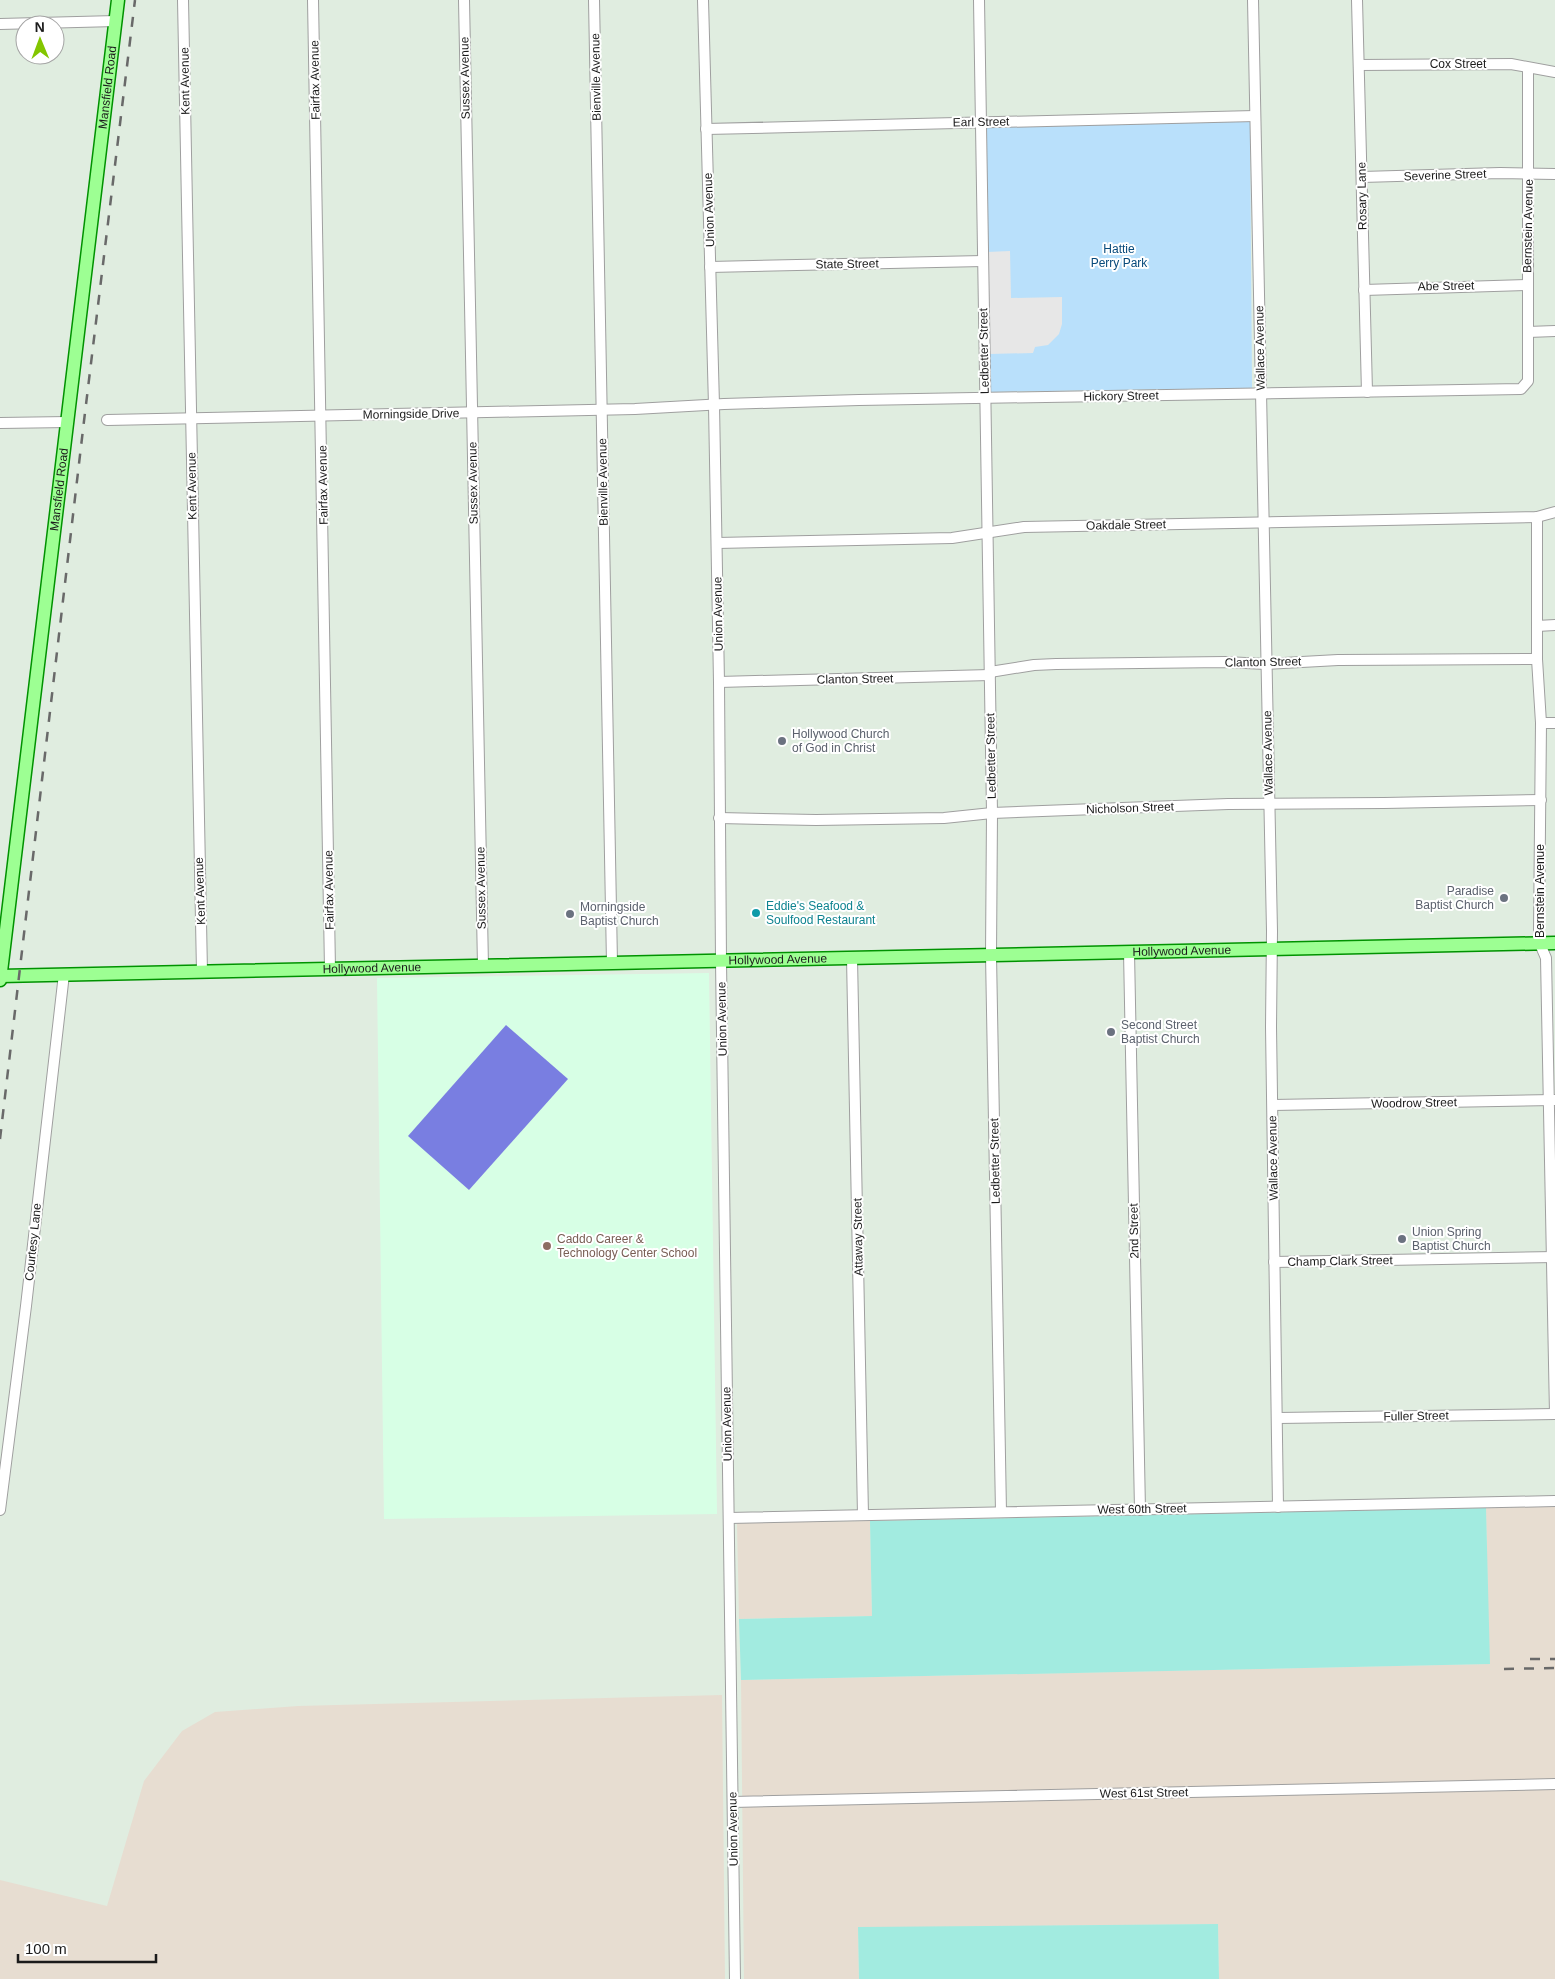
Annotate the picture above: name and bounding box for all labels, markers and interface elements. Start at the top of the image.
north arrow [15,15,65,65]
text: N [35,19,45,35]
street label: Bienville Avenue [588,33,604,121]
street label: Sussex Avenue [457,36,473,119]
street label: Fairfax Avenue [307,40,323,120]
street label: Mansfield Road [96,45,119,130]
street label: Kent Avenue [177,47,193,115]
street label: Cox Street [1430,57,1487,71]
street label: Earl Street [953,114,1010,129]
street label: Rosary Lane [1354,162,1370,230]
street label: Severine Street [1403,167,1487,183]
street label: Union Avenue [701,172,717,247]
street label: Bernstein Avenue [1520,179,1536,273]
park label: Hattie Perry Park [1091,242,1148,270]
street label: State Street [815,256,879,272]
street label: Abe Street [1418,278,1475,293]
street label: Wallace Avenue [1252,305,1268,391]
street label: Ledbetter Street [976,307,992,394]
street label: Hickory Street [1083,388,1159,404]
street label: Morningside Drive [363,406,460,422]
street label: Bienville Avenue [595,438,611,526]
street label: Sussex Avenue [465,441,481,524]
street label: Fairfax Avenue [315,445,331,525]
street label: Mansfield Road [47,447,71,532]
street label: Kent Avenue [184,452,200,520]
street label: Oakdale Street [1086,517,1167,533]
street label: Union Avenue [710,576,726,651]
street label: Clanton Street [1225,654,1302,670]
street label: Clanton Street [817,671,894,687]
street label: Wallace Avenue [1260,710,1276,796]
street label: Ledbetter Street [983,712,999,799]
place label: Hollywood Church of God in Christ [792,727,889,755]
marker: Hollywood Church of God in Christ [776,735,788,747]
street label: Nicholson Street [1086,799,1175,817]
street label: Bernstein Avenue [1533,844,1547,938]
street label: Sussex Avenue [473,846,489,929]
street label: Fairfax Avenue [321,850,337,930]
street label: Kent Avenue [192,857,208,925]
place label: Paradise Baptist Church [1415,884,1494,912]
marker: Paradise Baptist Church [1498,892,1510,904]
place label: Eddie's Seafood & Soulfood Restaurant [766,899,876,927]
place label: Morningside Baptist Church [580,900,659,928]
marker: Eddie's Seafood & Soulfood Restaurant [750,907,762,919]
marker: Morningside Baptist Church [564,908,576,920]
street label: Hollywood Avenue [1132,943,1232,959]
street label: Hollywood Avenue [728,951,828,968]
street label: Hollywood Avenue [322,960,422,976]
street label: Union Avenue [714,981,730,1056]
place label: Second Street Baptist Church [1121,1018,1200,1046]
marker: Second Street Baptist Church [1105,1026,1117,1038]
street label: Woodrow Street [1371,1095,1458,1111]
street label: Wallace Avenue [1265,1115,1281,1201]
street label: Ledbetter Street [987,1117,1003,1204]
street label: Attaway Street [850,1197,866,1276]
street label: Courtesy Lane [22,1202,44,1282]
street label: 2nd Street [1127,1203,1141,1259]
place label: Union Spring Baptist Church [1412,1225,1491,1253]
place label: Caddo Career & Technology Center School [557,1232,697,1260]
marker: Union Spring Baptist Church [1396,1233,1408,1245]
marker: Caddo Career & Technology Center School [541,1240,553,1252]
street label: Champ Clark Street [1287,1253,1393,1269]
street label: Union Avenue [719,1386,735,1461]
street label: Fuller Street [1383,1408,1449,1424]
street label: West 60th Street [1097,1501,1187,1517]
street label: West 61st Street [1100,1785,1189,1801]
street label: Union Avenue [725,1791,741,1866]
scale bar [18,1932,155,1964]
text: 100 m [25,1940,67,1957]

